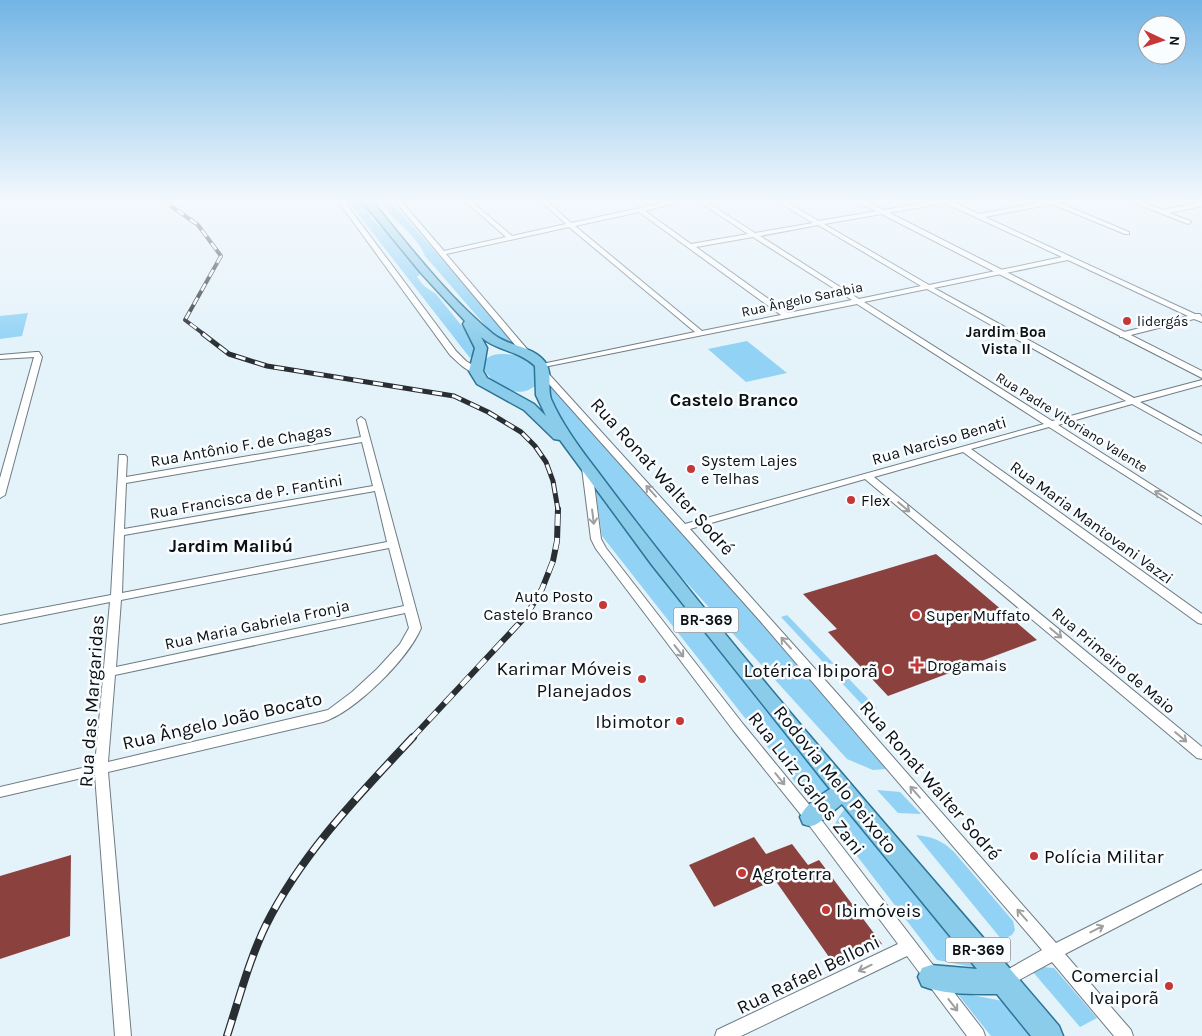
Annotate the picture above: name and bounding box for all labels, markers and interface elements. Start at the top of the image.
north arrow [1137,15,1187,65]
text: N [1166,35,1183,46]
street label: Rua Ângelo Sarabia [740,278,864,321]
place label: lidergás [1137,313,1188,330]
marker: lidergás [1121,315,1133,327]
district label: Jardim Boa Vista II [966,323,1046,358]
street label: Rua Padre Vitoriano Valente [993,369,1151,476]
district label: Castelo Branco [670,389,798,411]
street label: Rua Ronat Walter Sodré [586,394,739,560]
street label: Rua Narciso Benati [870,412,1009,469]
street label: Rua Antônio F. de Chagas [149,420,333,471]
place label: System Lajes e Telhas [701,451,797,488]
street label: Rua Maria Mantovani Vazzi [1007,457,1177,588]
marker: System Lajes e Telhas [685,463,697,475]
street label: Rua Francisca de P. Fantini [148,470,344,523]
one-way arrow [645,484,657,497]
one-way arrow [1154,489,1168,499]
place label: Flex [861,491,890,510]
marker: Flex [845,494,857,506]
one-way arrow [897,501,910,512]
one-way arrow [588,508,598,524]
district label: Jardim Malibú [169,535,293,557]
place label: Auto Posto Castelo Branco [484,587,593,624]
street label: Rua Maria Gabriela Fronja [163,596,351,653]
marker: Auto Posto Castelo Branco [597,599,609,611]
street label: Rua Primeiro de Maio [1048,603,1179,718]
place label: Super Muffato [926,606,1030,625]
road number: BR-369 [674,608,738,632]
marker: Super Muffato [910,609,922,621]
street label: Rua das Margaridas [75,614,109,788]
one-way arrow [1049,628,1062,639]
one-way arrow [781,637,792,650]
one-way arrow [674,644,685,657]
place label: Drogamais [927,656,1007,675]
place label: Karimar Móveis Planejados [496,658,632,702]
marker: Drogamais [911,659,923,671]
place label: Lotérica Ibiporã [743,660,878,682]
marker: Lotérica Ibiporã [882,664,894,676]
marker: Karimar Móveis Planejados [636,673,648,685]
street label: Rua Ângelo João Bocato [120,687,324,755]
street label: Rua Ronat Walter Sodré [855,696,1005,865]
street label: Rodovia Melo Peixoto [769,701,902,858]
street label: Rua Luiz Carlos Zani [743,708,869,860]
place label: Ibimotor [595,711,670,733]
marker: Ibimotor [674,715,686,727]
one-way arrow [1174,731,1187,742]
one-way arrow [775,772,786,785]
one-way arrow [909,786,921,799]
place label: Polícia Militar [1044,846,1164,868]
marker: Polícia Militar [1028,850,1040,862]
place label: Agroterra [752,863,832,885]
marker: Agroterra [736,867,748,879]
place label: Ibimóveis [836,900,921,922]
marker: Ibimóveis [820,904,832,916]
one-way arrow [1017,909,1028,922]
one-way arrow [1089,924,1104,933]
street label: Rua Rafael Belloni [733,931,884,1019]
road number: BR-369 [946,938,1010,962]
one-way arrow [858,964,873,974]
place label: Comercial Ivaiporã [1071,965,1159,1009]
marker: Comercial Ivaiporã [1163,980,1175,992]
one-way arrow [948,998,958,1012]

